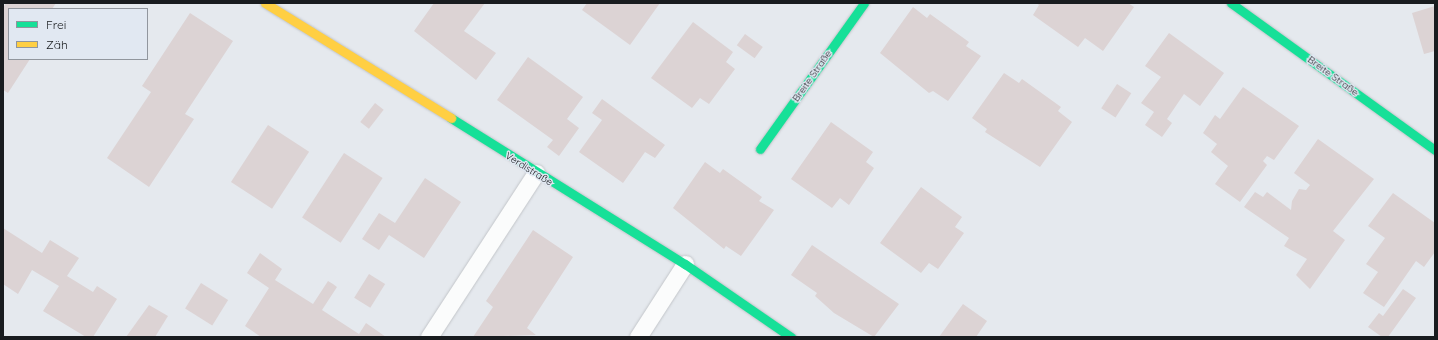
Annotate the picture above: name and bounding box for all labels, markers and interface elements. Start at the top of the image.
legend [8,8,148,60]
text: Frei [46,17,66,32]
text: Zäh [46,37,68,52]
street label: Breite Straße [790,48,834,104]
street label: Breite Straße [1305,53,1361,99]
street label: Verdistraße [503,150,555,188]

